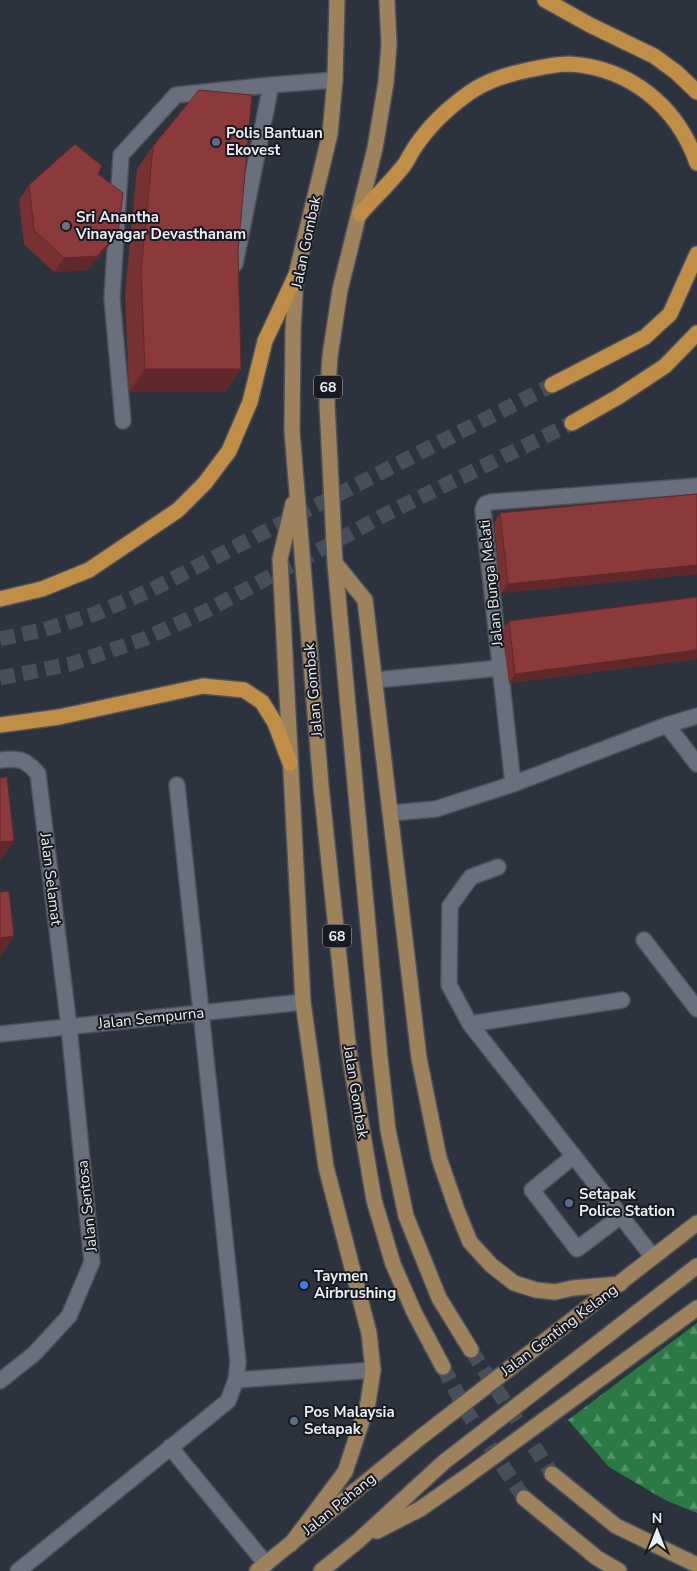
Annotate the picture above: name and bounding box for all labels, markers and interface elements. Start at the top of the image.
place label: Polis Bantuan Ekovest [226,123,323,160]
marker: Polis Bantuan Ekovest [210,136,222,148]
street label: Jalan Gombak [286,194,326,291]
place label: Sri Anantha Vinayagar Devasthanam [75,207,246,244]
marker: Sri Anantha Vinayagar Devasthanam [60,220,72,232]
road number: 68 [314,376,342,398]
street label: Jalan Bunga Melati [474,519,508,648]
street label: Jalan Gombak [299,642,327,739]
street label: Jalan Selamat [35,831,67,927]
road number: 68 [323,924,351,948]
street label: Jalan Sempurna [96,1002,205,1034]
street label: Jalan Gombak [339,1043,373,1140]
street label: Jalan Sentosa [72,1159,102,1254]
place label: Setapak Police Station [579,1184,675,1221]
marker: Setapak Police Station [563,1197,575,1209]
place label: Taymen Airbrushing [314,1266,396,1303]
marker: Taymen Airbrushing [298,1279,310,1291]
street label: Jalan Genting Kelang [496,1279,622,1381]
place label: Pos Malaysia Setapak [304,1402,395,1439]
marker: Pos Malaysia Setapak [288,1415,300,1427]
street label: Jalan Pahang [298,1468,380,1540]
north arrow [632,1506,682,1556]
text: N [652,1509,662,1528]

